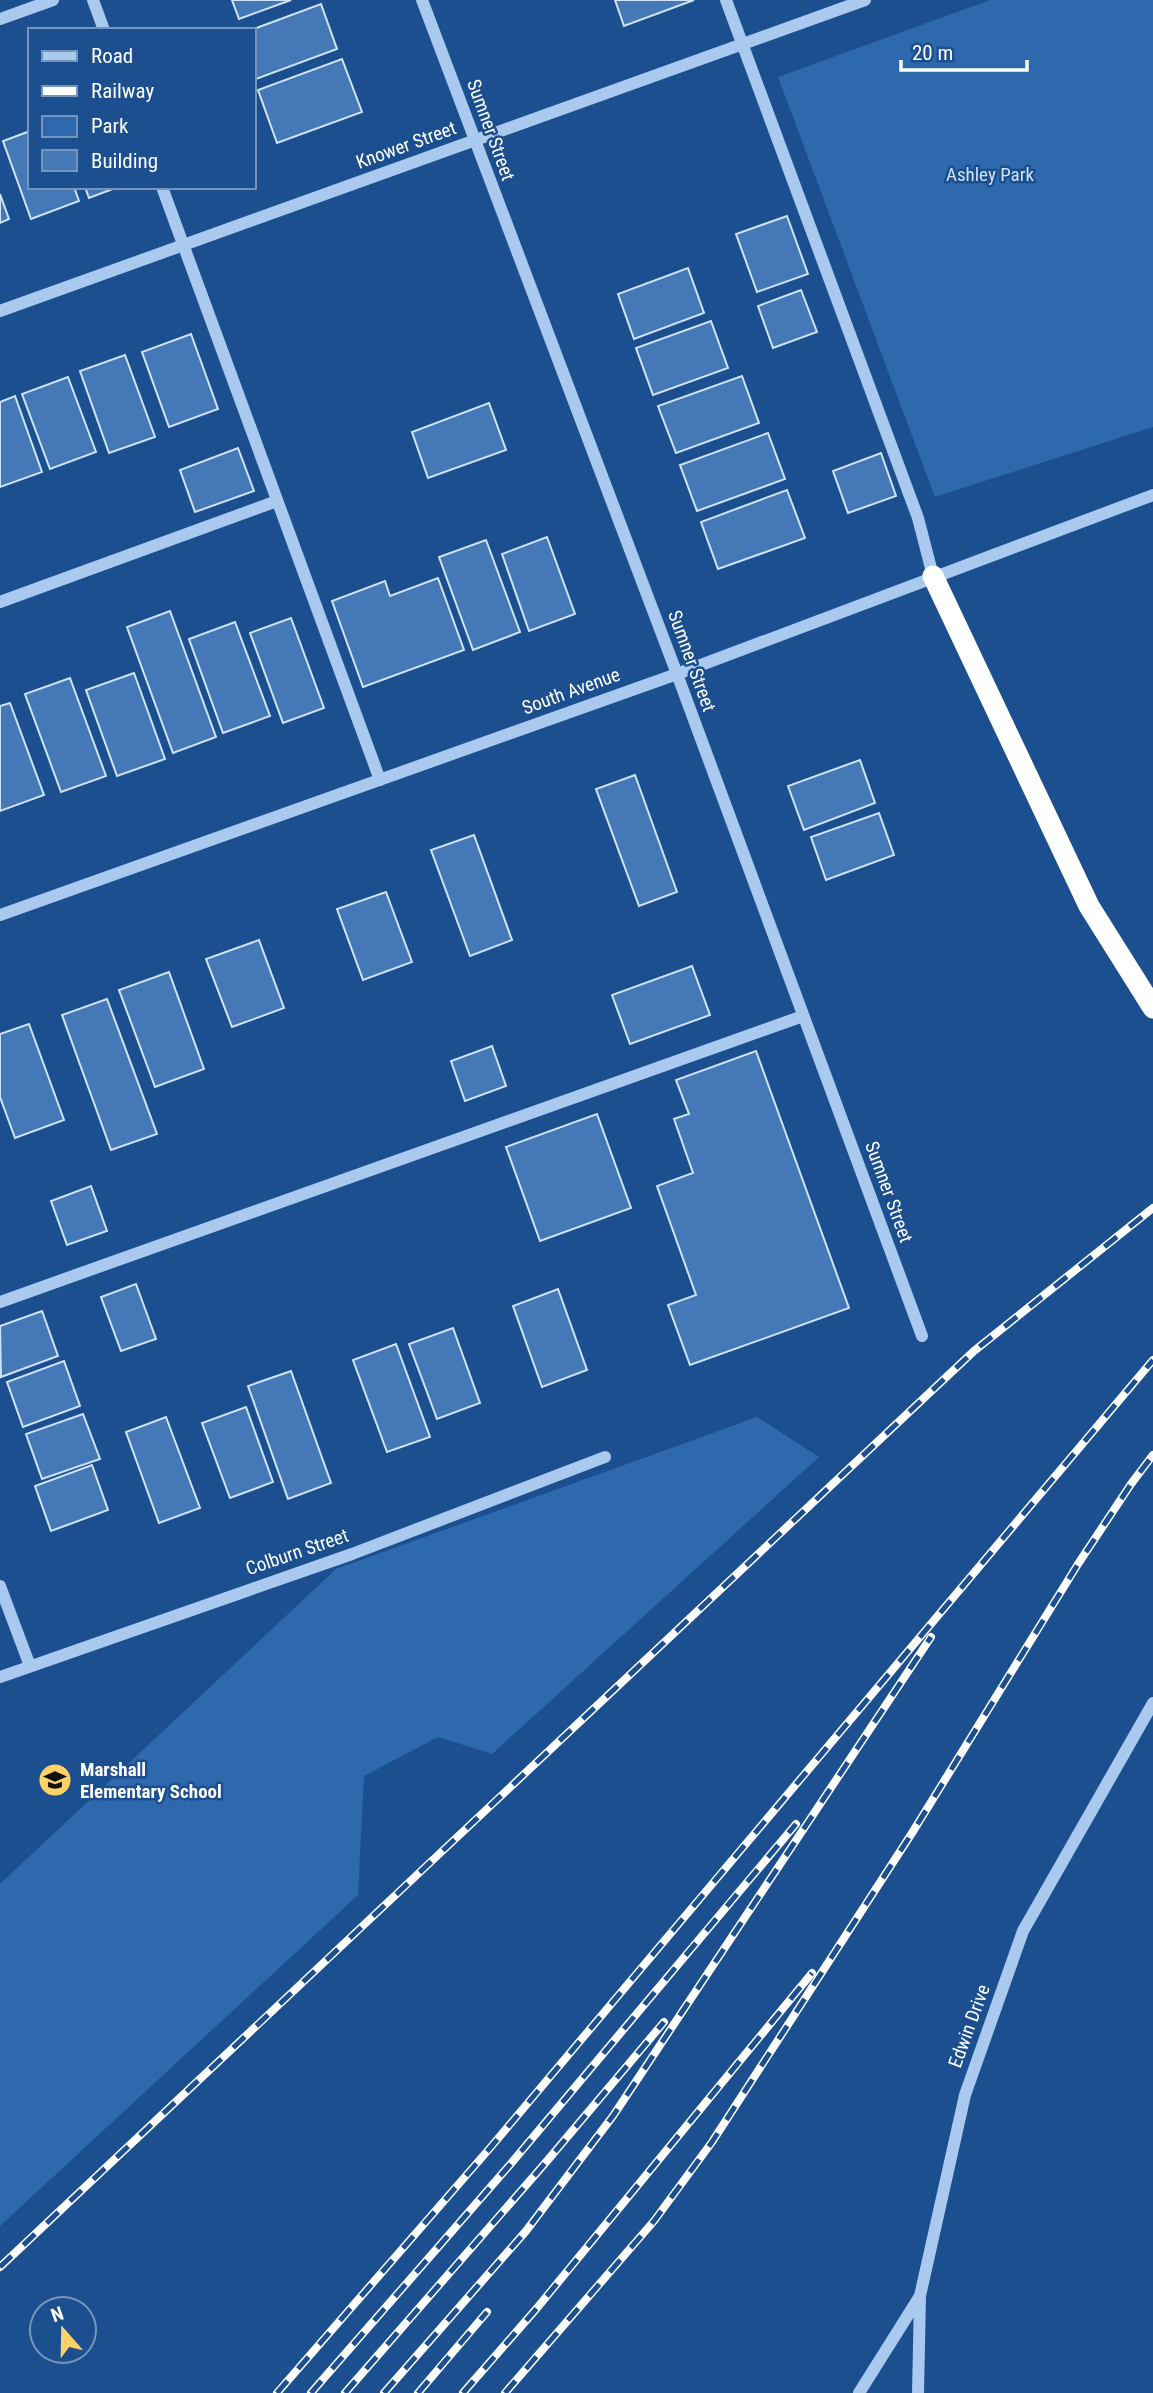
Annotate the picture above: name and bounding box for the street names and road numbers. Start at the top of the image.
street label: Sumner Street [462,76,520,184]
street label: Knower Street [353,116,459,174]
street label: Sumner Street [663,607,721,715]
street label: South Avenue [519,663,623,719]
street label: Sumner Street [860,1138,918,1246]
street label: Colburn Street [243,1524,351,1580]
street label: Edwin Drive [943,1981,995,2071]

